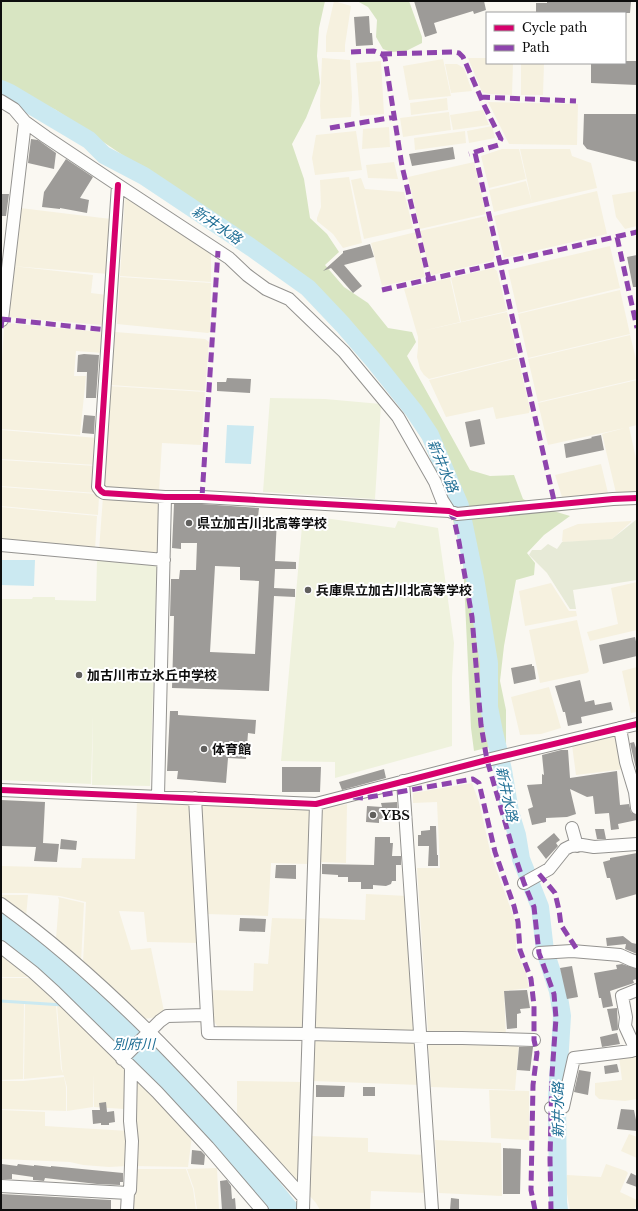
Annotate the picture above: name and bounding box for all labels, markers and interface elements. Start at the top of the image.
legend [486,12,626,64]
text: Cycle path [522,20,587,35]
text: Path [522,40,550,55]
water label: 新井水路 [189,202,246,249]
water label: 新井水路 [424,437,463,496]
place label: 県立加古川北高等学校 [197,515,327,532]
marker: 県立加古川北高等学校 [184,518,194,528]
place label: 兵庫県立加古川北高等学校 [316,582,472,599]
marker: 兵庫県立加古川北高等学校 [303,585,313,595]
place label: 加古川市立氷丘中学校 [87,667,217,684]
marker: 加古川市立氷丘中学校 [74,670,84,680]
place label: 体育館 [212,741,251,758]
marker: 体育館 [199,744,209,754]
water label: 新井水路 [492,765,522,824]
place label: YBS [380,807,410,824]
marker: YBS [368,810,378,820]
water label: 別府川 [113,1035,157,1053]
water label: 新井水路 [549,1081,567,1138]

